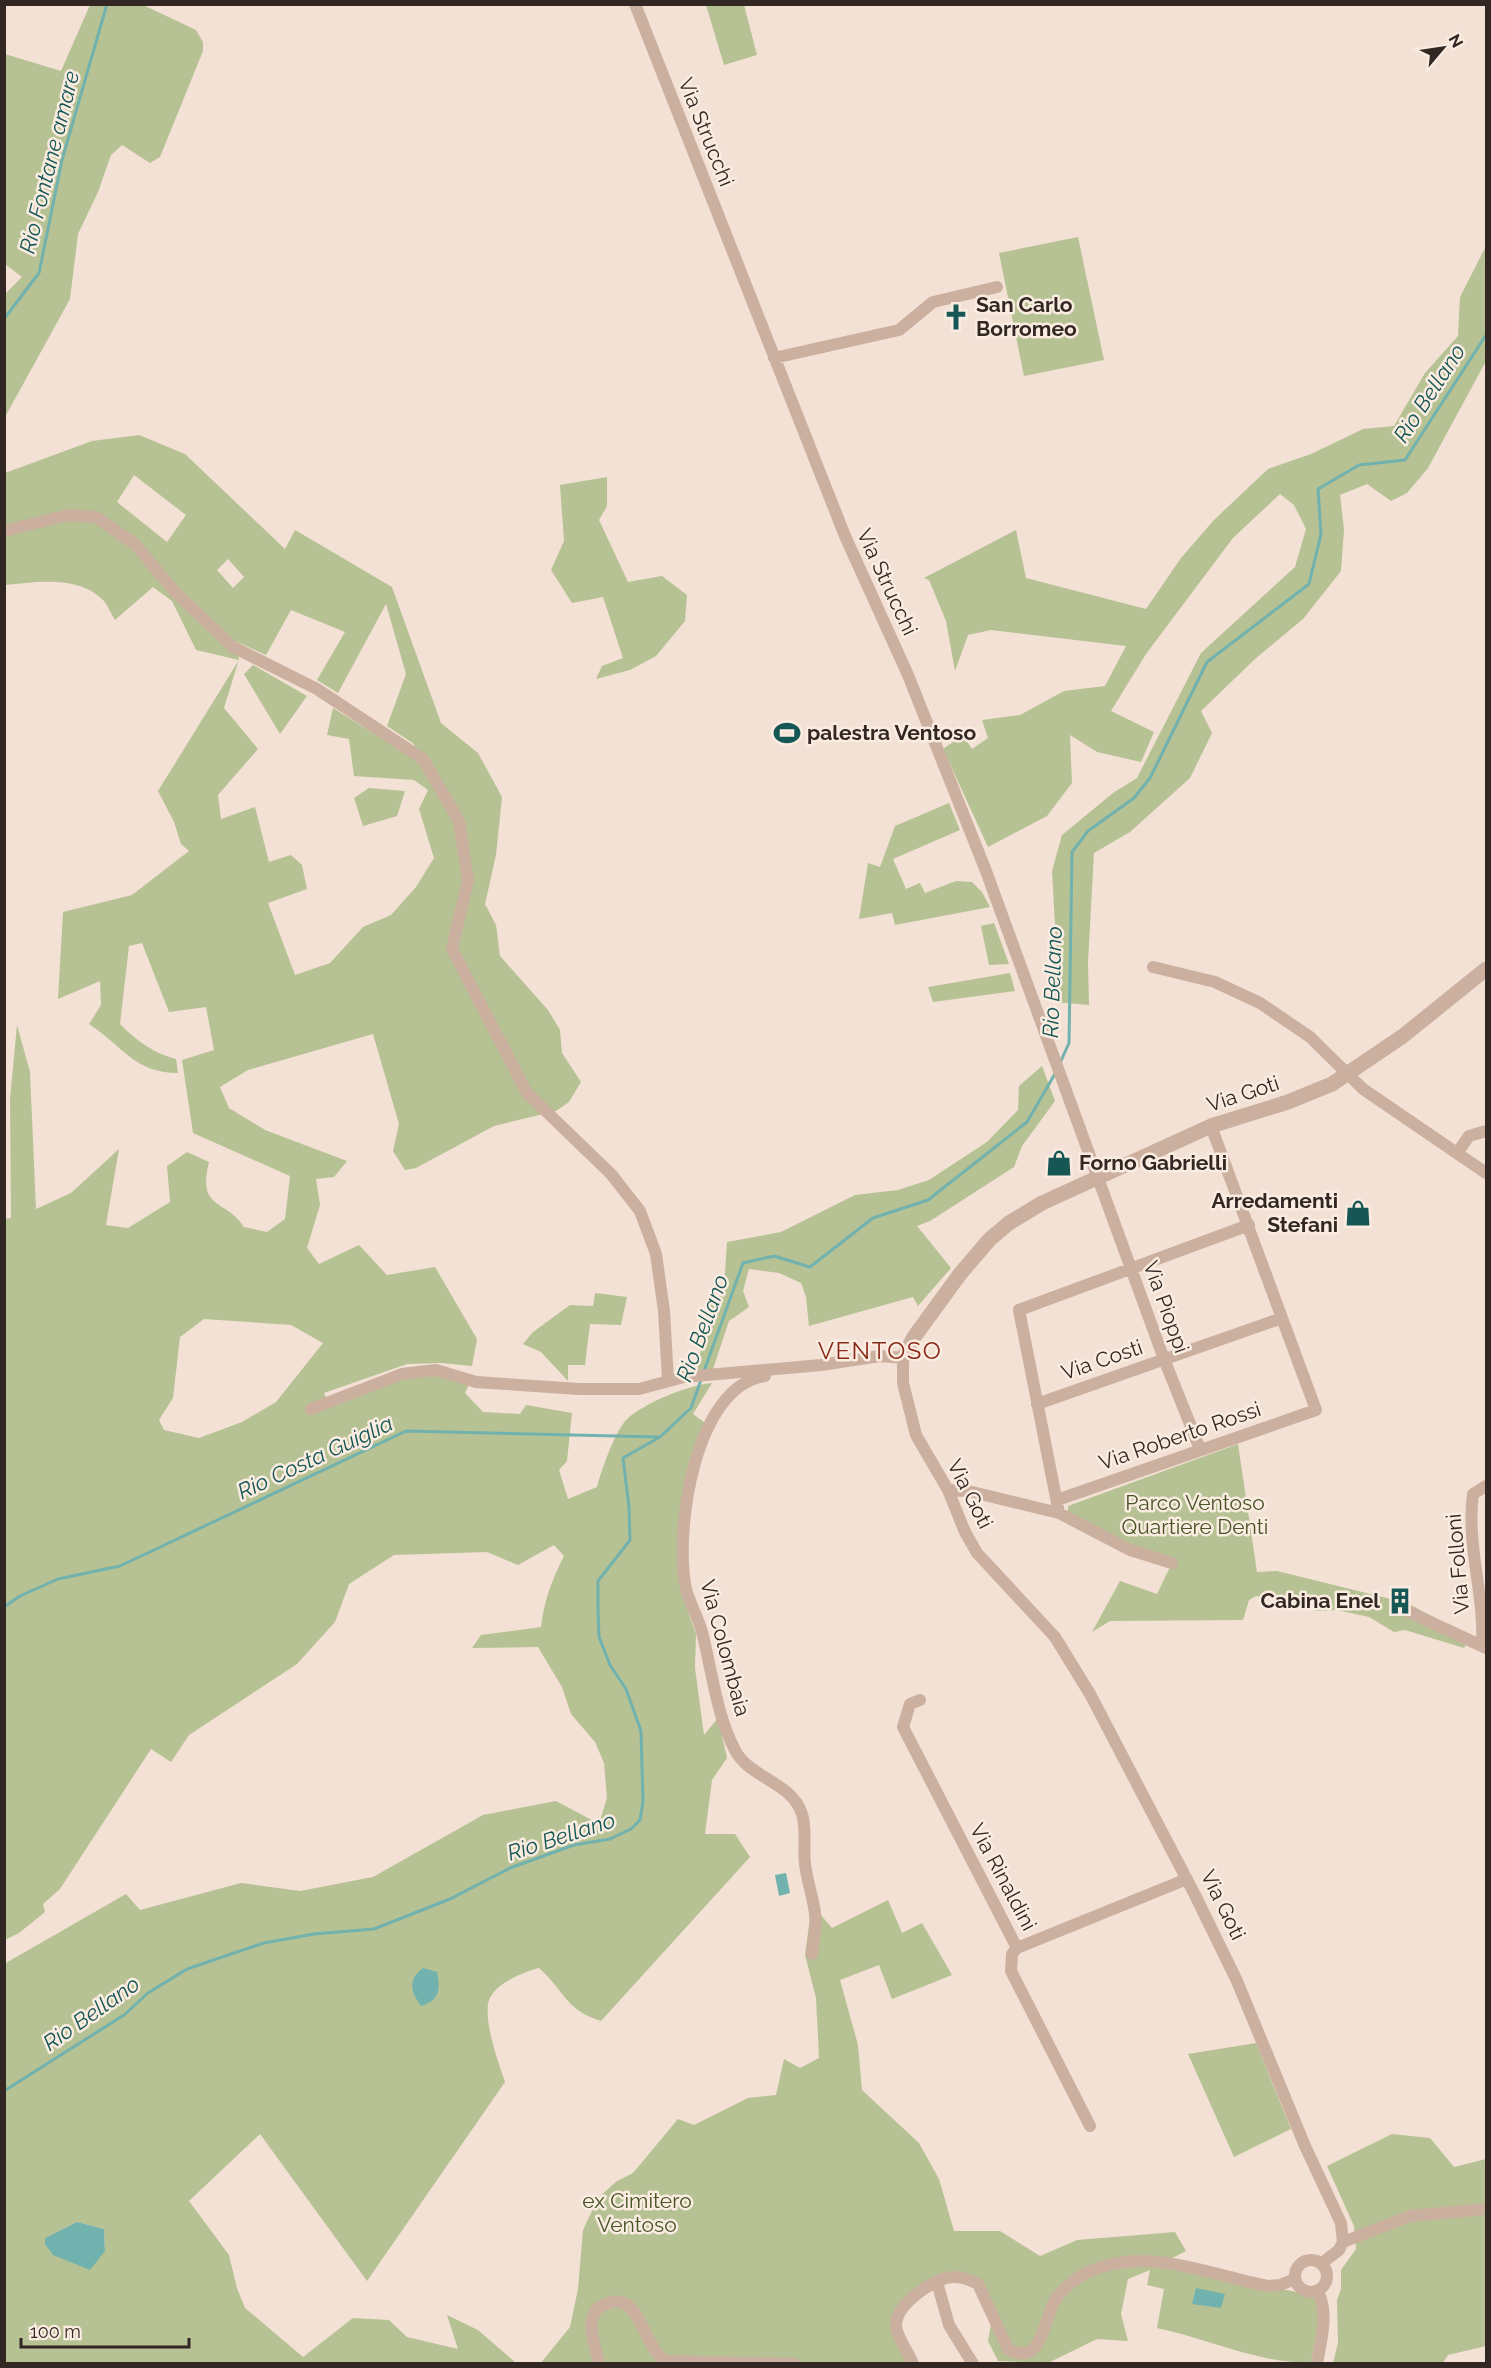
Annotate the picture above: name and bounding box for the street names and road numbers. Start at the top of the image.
street label: Via Strucchi [673,74,740,190]
street label: Via Strucchi [852,524,923,639]
street label: Via Goti [1203,1070,1282,1117]
street label: Via Pioppi [1138,1257,1195,1356]
street label: Via Costi [1058,1334,1146,1385]
street label: Via Roberto Rossi [1096,1396,1264,1475]
street label: Via Goti [942,1455,999,1533]
street label: Via Folloni [1441,1513,1474,1615]
street label: Via Colombaia [695,1577,756,1719]
street label: Via Rinaldini [965,1819,1042,1935]
street label: Via Goti [1196,1866,1251,1944]

